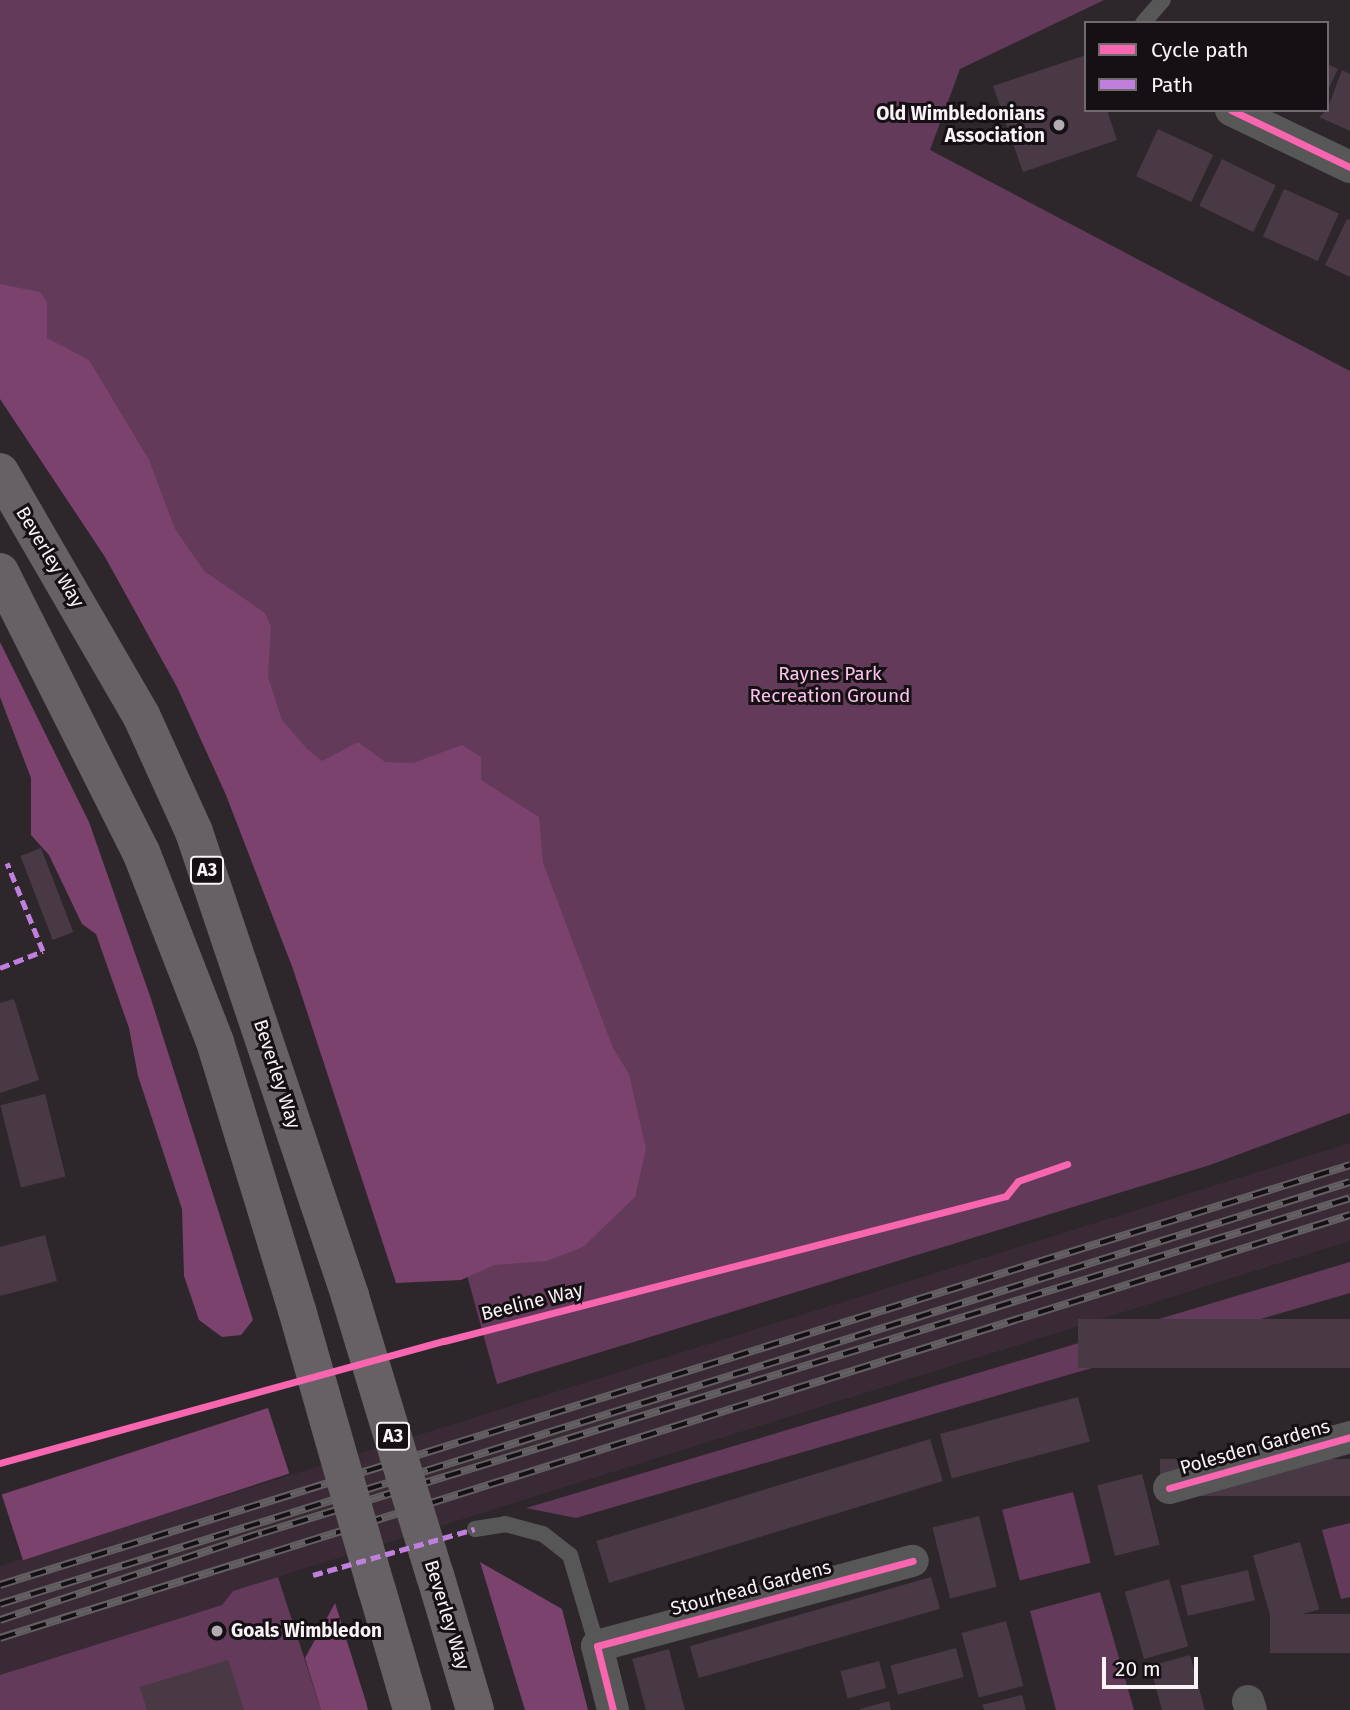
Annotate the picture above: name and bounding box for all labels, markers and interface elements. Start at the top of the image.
legend [1084,21,1329,112]
text: Cycle path [1151,37,1249,63]
text: Path [1151,72,1193,98]
place label: Old Wimbledonians Association [876,103,1045,147]
marker: Old Wimbledonians Association [1051,117,1067,133]
street label: Beverley Way [11,503,89,611]
park label: Raynes Park Recreation Ground [750,663,910,707]
road number: A3 [190,856,224,884]
street label: Beverley Way [249,1017,305,1131]
street label: Beeline Way [479,1278,585,1326]
street label: Polesden Gardens [1177,1415,1333,1479]
road number: A3 [376,1422,410,1450]
street label: Stourhead Gardens [668,1556,834,1620]
street label: Beverley Way [420,1557,474,1673]
place label: Goals Wimbledon [231,1620,382,1642]
marker: Goals Wimbledon [209,1623,225,1639]
scale bar [1105,1644,1201,1688]
text: 20 m [1115,1656,1161,1682]

